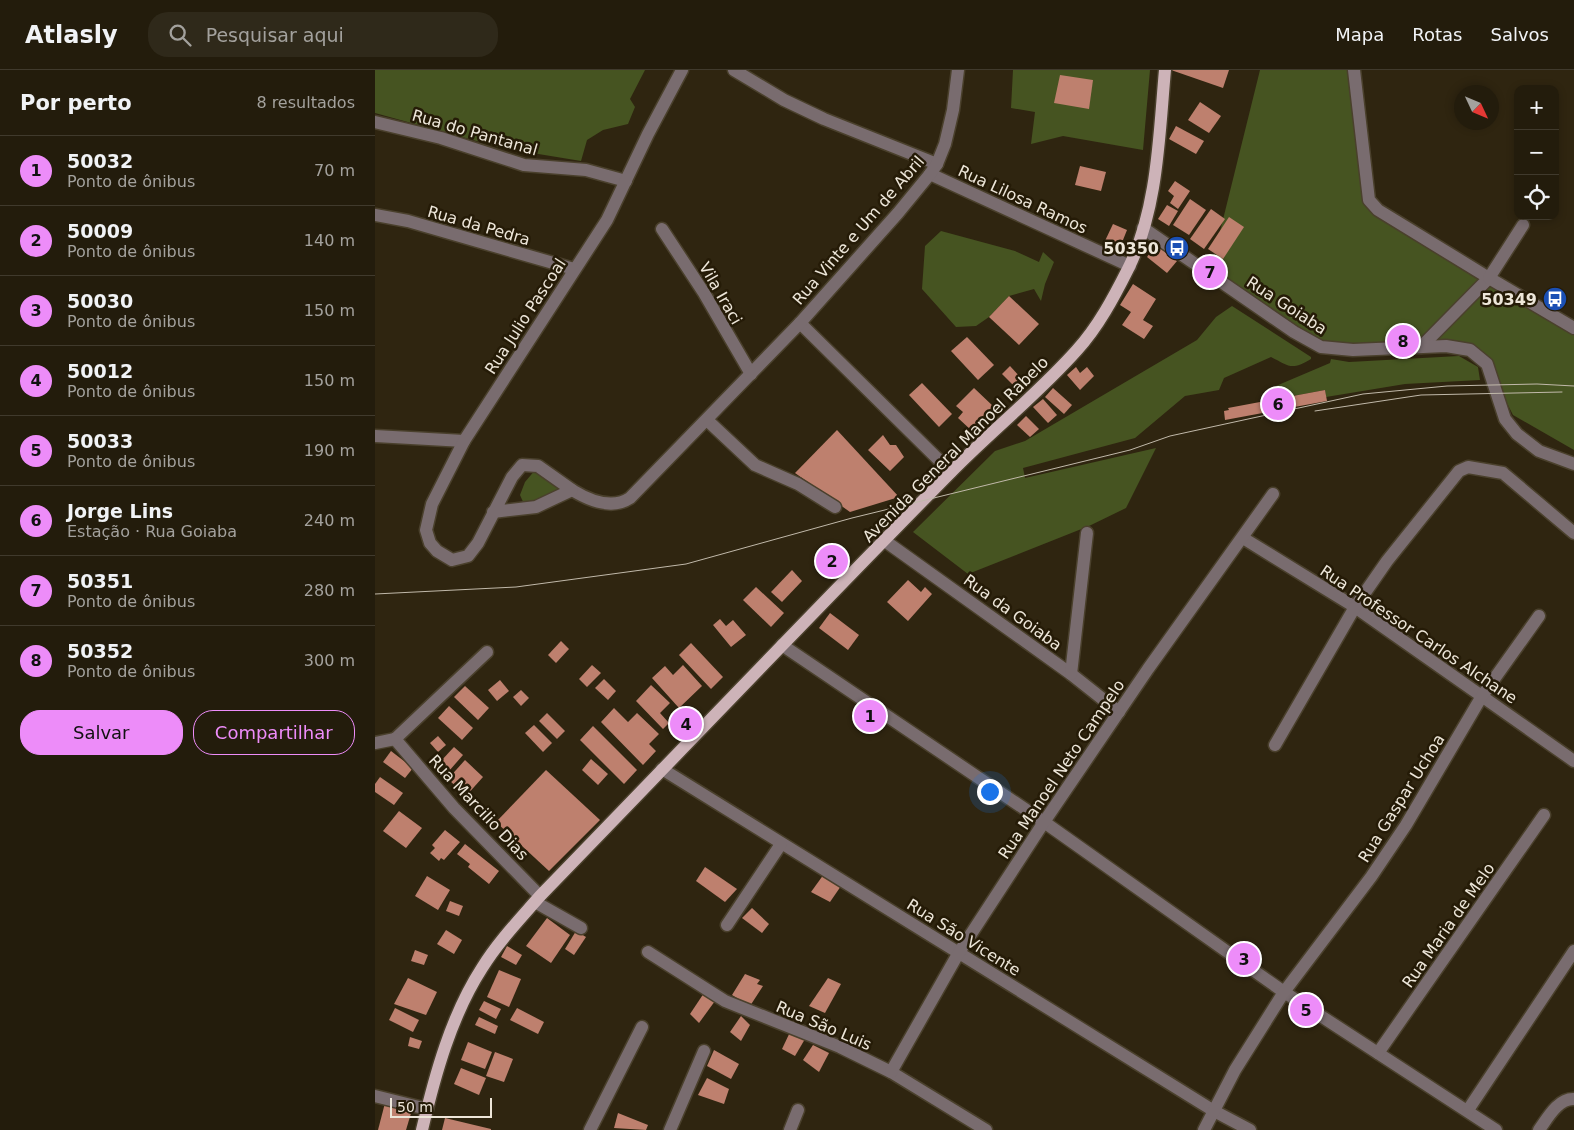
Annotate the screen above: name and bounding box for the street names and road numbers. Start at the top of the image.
street label: Rua do Pantanal [410,105,540,160]
street label: Rua Vinte e Um de Abril [789,152,928,309]
street label: Rua Lilosa Ramos [955,161,1090,238]
street label: Rua da Pedra [425,202,532,249]
street label: Rua Julio Pascoal [481,255,570,378]
street label: Vila Iraci [695,259,746,328]
street label: Rua Goiaba [1243,272,1330,338]
street label: Avenida General Manoel Rabelo [859,353,1052,546]
street label: Rua Professor Carlos Alchane [1317,561,1521,708]
street label: Rua da Goiaba [960,570,1066,654]
street label: Rua Manoel Neto Campelo [994,676,1129,863]
street label: Rua Gaspar Uchoa [1354,731,1449,866]
street label: Rua Marcilio Dias [425,751,532,864]
street label: Rua Maria de Melo [1398,859,1499,991]
street label: Rua São Vicente [903,895,1024,980]
street label: Rua São Luis [773,997,874,1054]

